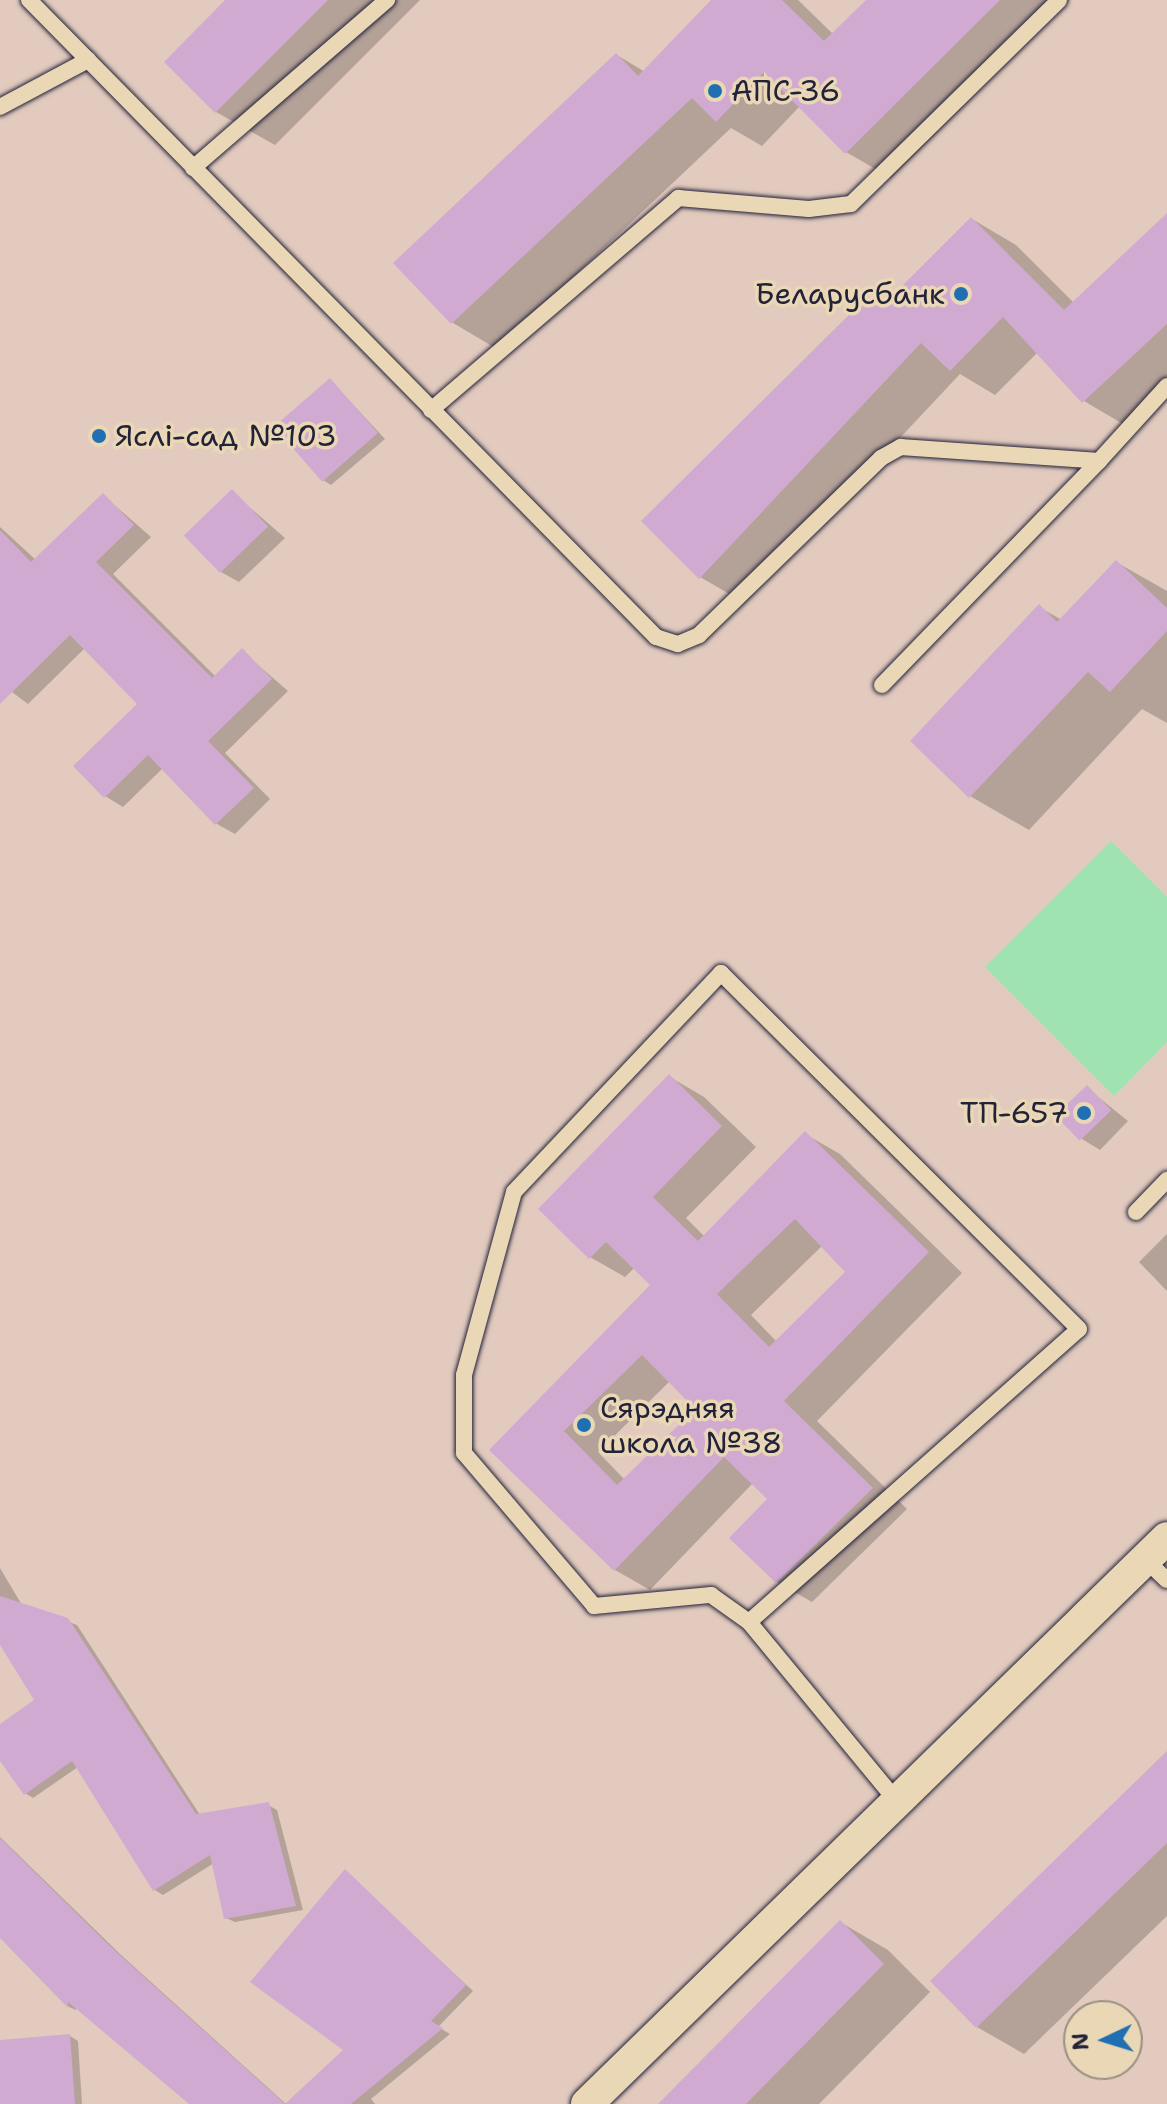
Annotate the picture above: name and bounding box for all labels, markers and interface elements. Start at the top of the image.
place label: АПС-36 [731,73,840,109]
marker: АПС-36 [706,82,724,100]
place label: Беларусбанк [755,276,945,312]
marker: Беларусбанк [952,285,970,303]
place label: Яслі-сад №103 [115,418,337,454]
marker: Яслі-сад №103 [90,427,108,445]
place label: ТП-657 [960,1095,1068,1131]
marker: ТП-657 [1075,1104,1093,1122]
place label: Сярэдняя школа №38 [600,1390,783,1460]
marker: Сярэдняя школа №38 [575,1416,593,1434]
north arrow [1063,2000,1143,2080]
text: N [1065,2032,1096,2051]

